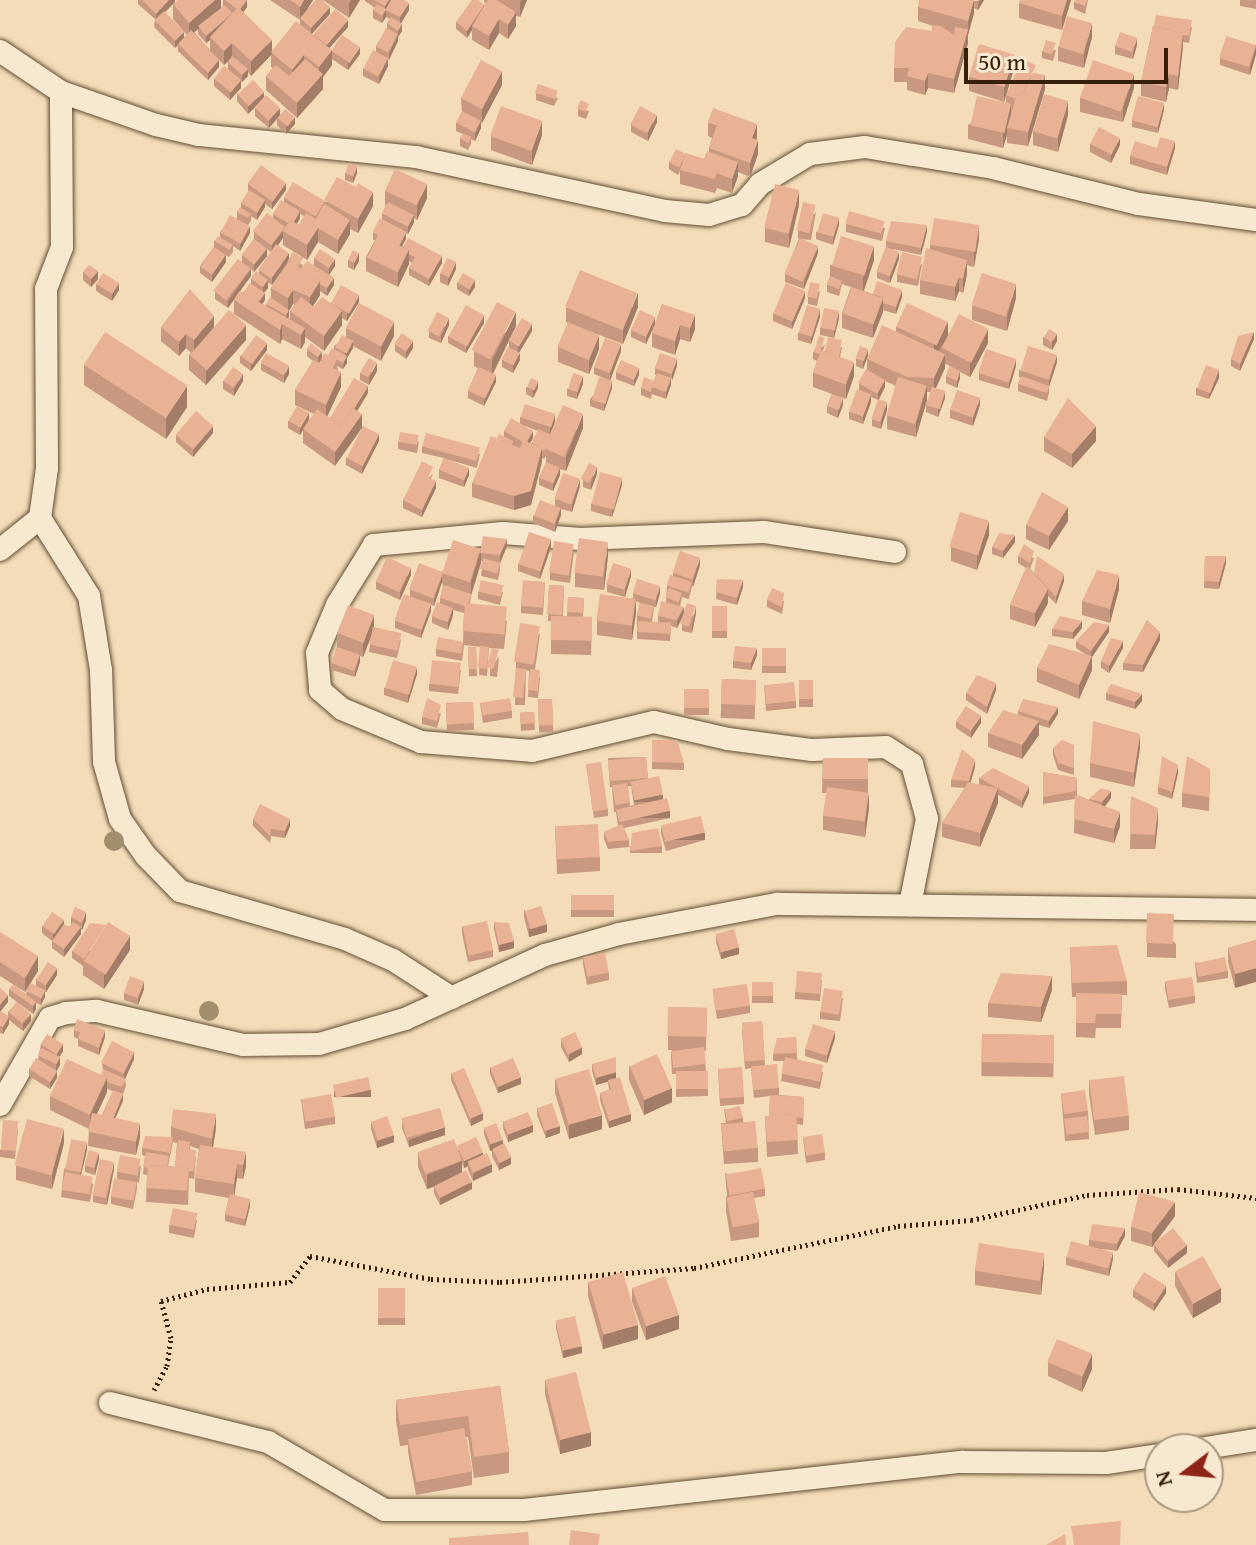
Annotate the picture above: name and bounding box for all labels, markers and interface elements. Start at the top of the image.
scale bar [968,32,1172,82]
text: 50 m [978,44,1026,79]
north arrow [1144,1433,1224,1513]
text: N [1145,1468,1180,1491]

